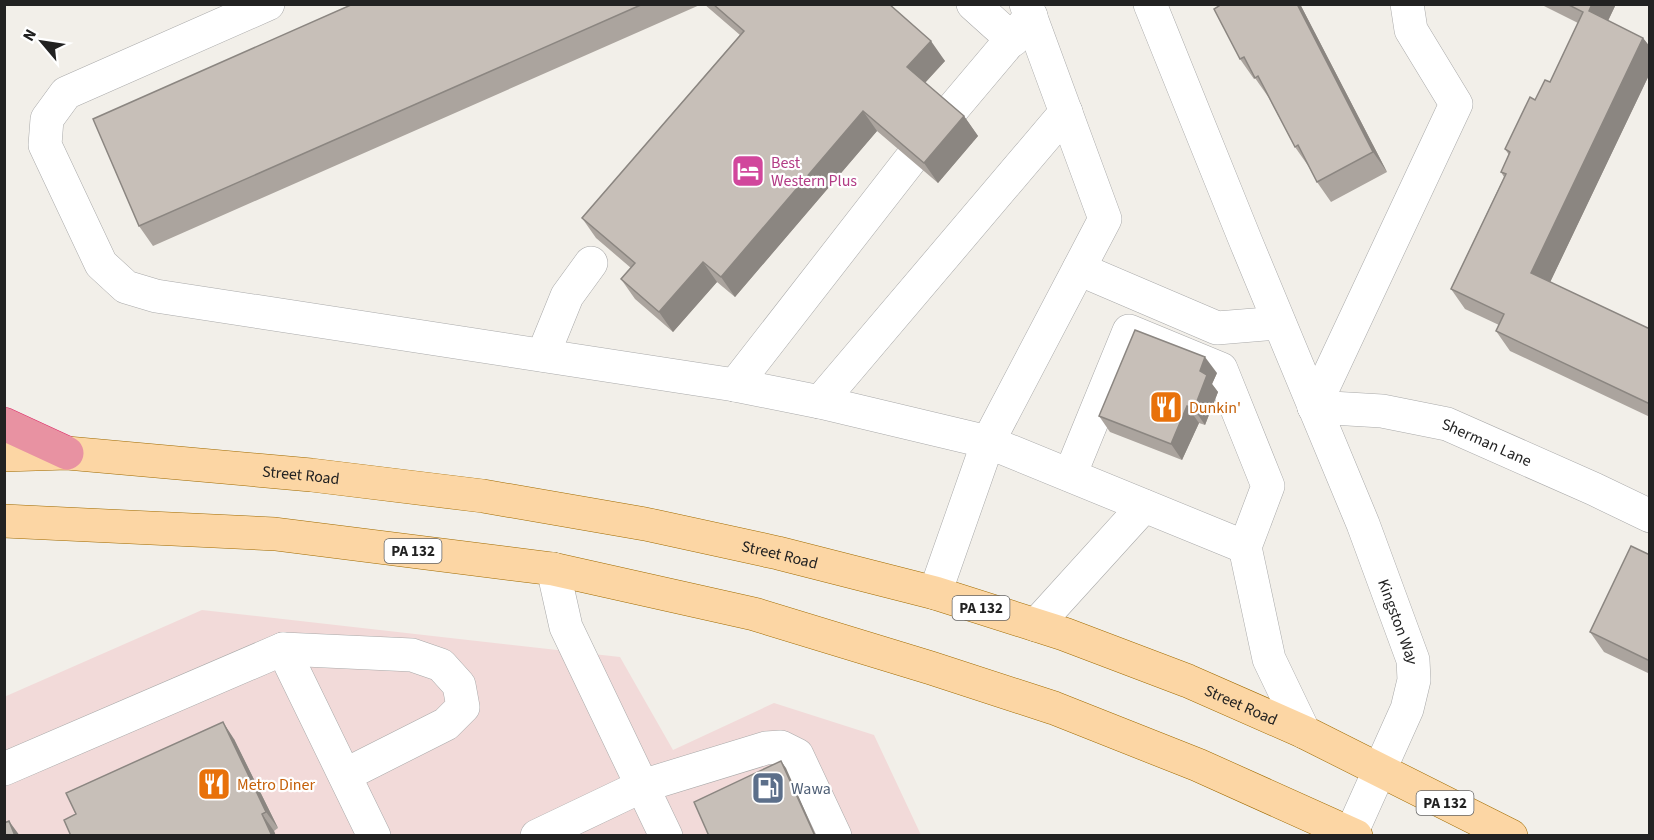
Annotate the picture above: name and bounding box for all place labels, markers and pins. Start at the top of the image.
place label: Best Western Plus [771,152,857,192]
hotel icon: Best Western Plus [730,153,766,189]
restaurant icon: Dunkin' [1148,389,1184,425]
place label: Dunkin' [1189,397,1241,419]
restaurant icon: Metro Diner [196,766,232,802]
fuel station icon: Wawa [750,770,786,806]
place label: Metro Diner [237,774,316,796]
place label: Wawa [791,778,831,800]

